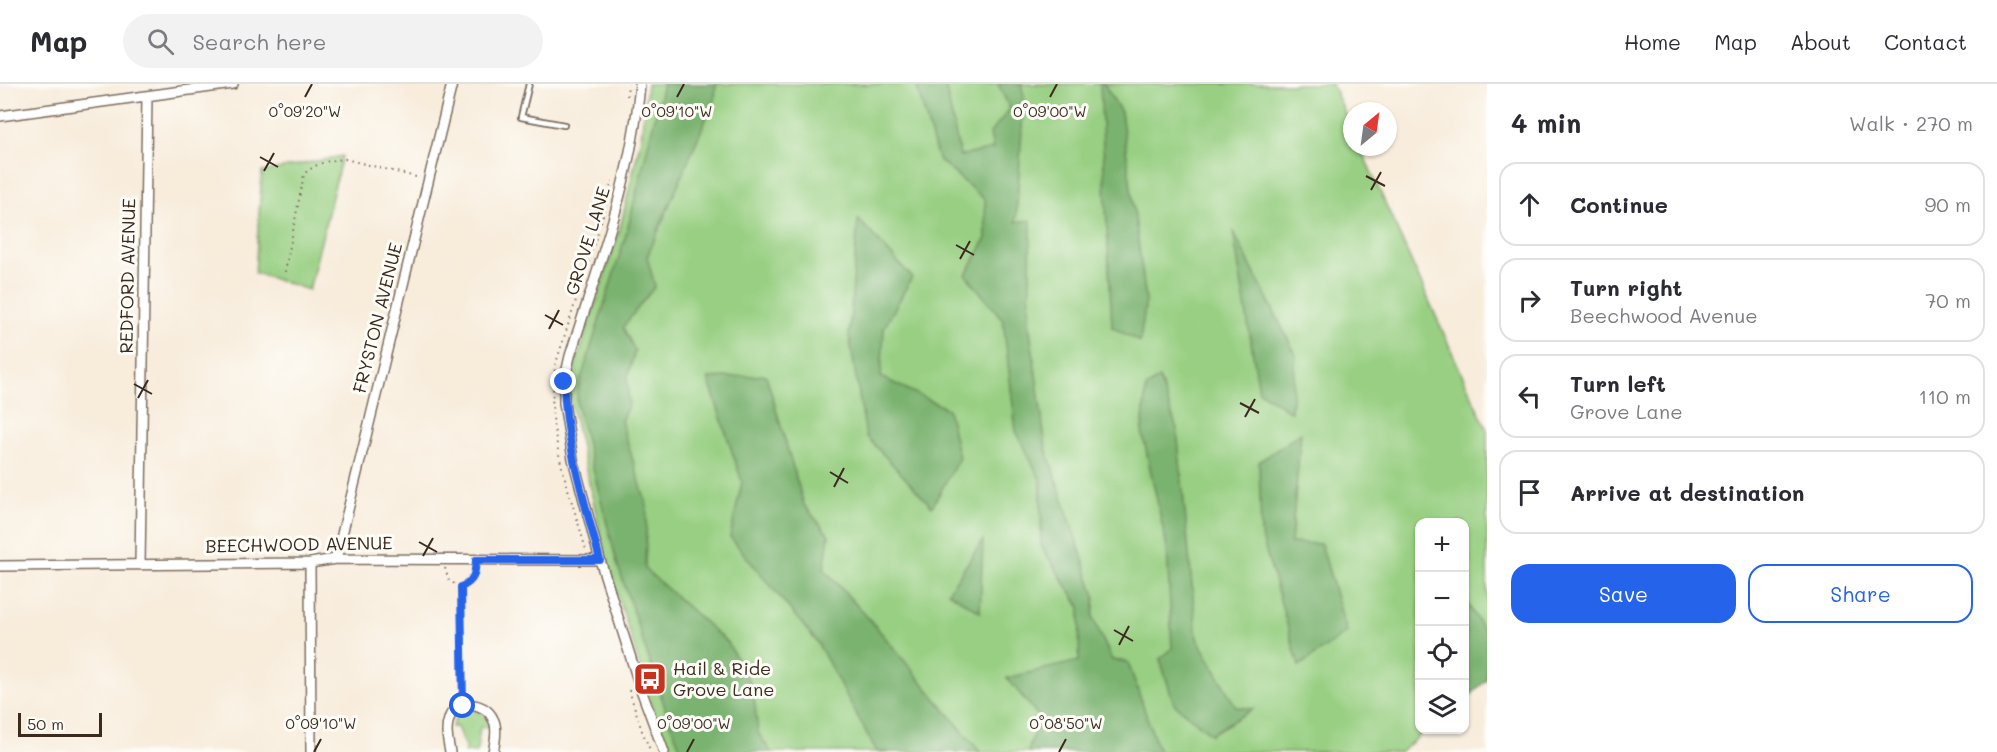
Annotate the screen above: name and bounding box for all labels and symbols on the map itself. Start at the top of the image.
text: 0°09'20"W [269,101,341,121]
text: 0°09'10"W [642,101,712,121]
text: 0°09'00"W [1013,101,1087,121]
north arrow [1343,102,1397,156]
street label: GROVE LANE [559,183,615,298]
street label: REDFORD AVENUE [114,198,140,354]
street label: FRYSTON AVENUE [347,240,407,395]
route end [550,368,576,394]
street label: BEECHWOOD AVENUE [205,530,393,558]
place label: Hail & Ride Grove Lane [673,656,774,701]
bus stop icon: Hail & Ride Grove Lane [632,661,668,697]
route start [449,692,475,718]
scale bar [18,710,102,738]
text: 0°09'10"W [286,713,356,733]
text: 0°09'00"W [657,713,731,733]
text: 0°08'50"W [1029,713,1103,733]

